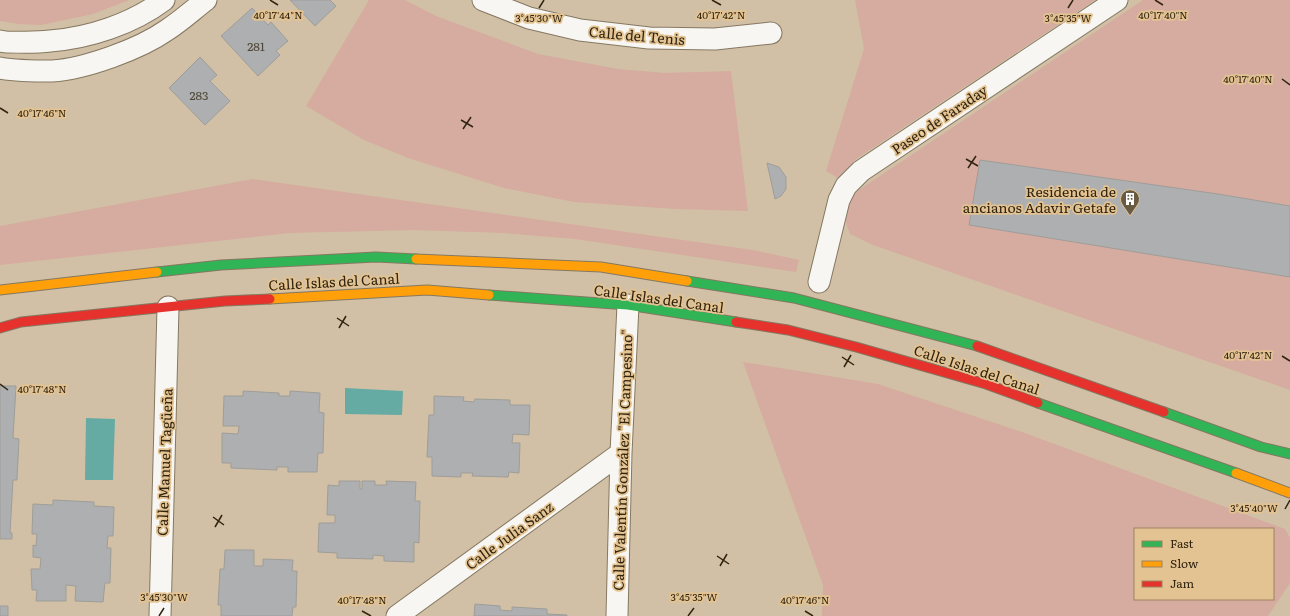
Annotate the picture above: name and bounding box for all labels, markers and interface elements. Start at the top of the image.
text: 40°17'44"N [254,7,303,22]
text: 40°17'42"N [697,7,745,22]
text: 40°17'40"N [1138,7,1188,22]
text: 3°45'30"W [515,10,563,25]
text: 3°45'35"W [1045,10,1092,25]
street label: Calle del Tenis [588,21,686,49]
house number: 281 [247,37,265,55]
text: 40°17'40"N [1223,71,1273,86]
street label: Paseo de Faraday [887,79,992,159]
house number: 283 [189,86,209,104]
text: 40°17'46"N [18,105,66,120]
place label: Residencia de ancianos Adavir Getafe [963,181,1116,217]
building icon: Residencia de ancianos Adavir Getafe [1119,188,1141,216]
street label: Calle Islas del Canal [268,268,400,294]
street label: Calle Islas del Canal [593,279,726,317]
street label: Calle Valentín González "El Campesino" [607,329,637,591]
street label: Calle Islas del Canal [911,339,1043,399]
text: 40°17'42"N [1224,347,1272,362]
text: 40°17'48"N [18,381,67,396]
street label: Calle Manuel Tagüeña [151,387,177,536]
street label: Calle Julia Sanz [461,496,557,574]
text: 3°45'40"W [1230,500,1278,515]
legend [1134,528,1274,600]
text: Fast [1170,534,1194,552]
text: Slow [1170,554,1199,572]
text: Jam [1170,574,1195,592]
text: 3°45'30"W [140,589,188,604]
text: 3°45'35"W [671,589,718,604]
text: 40°17'48"N [338,592,387,607]
text: 40°17'46"N [781,592,829,607]

